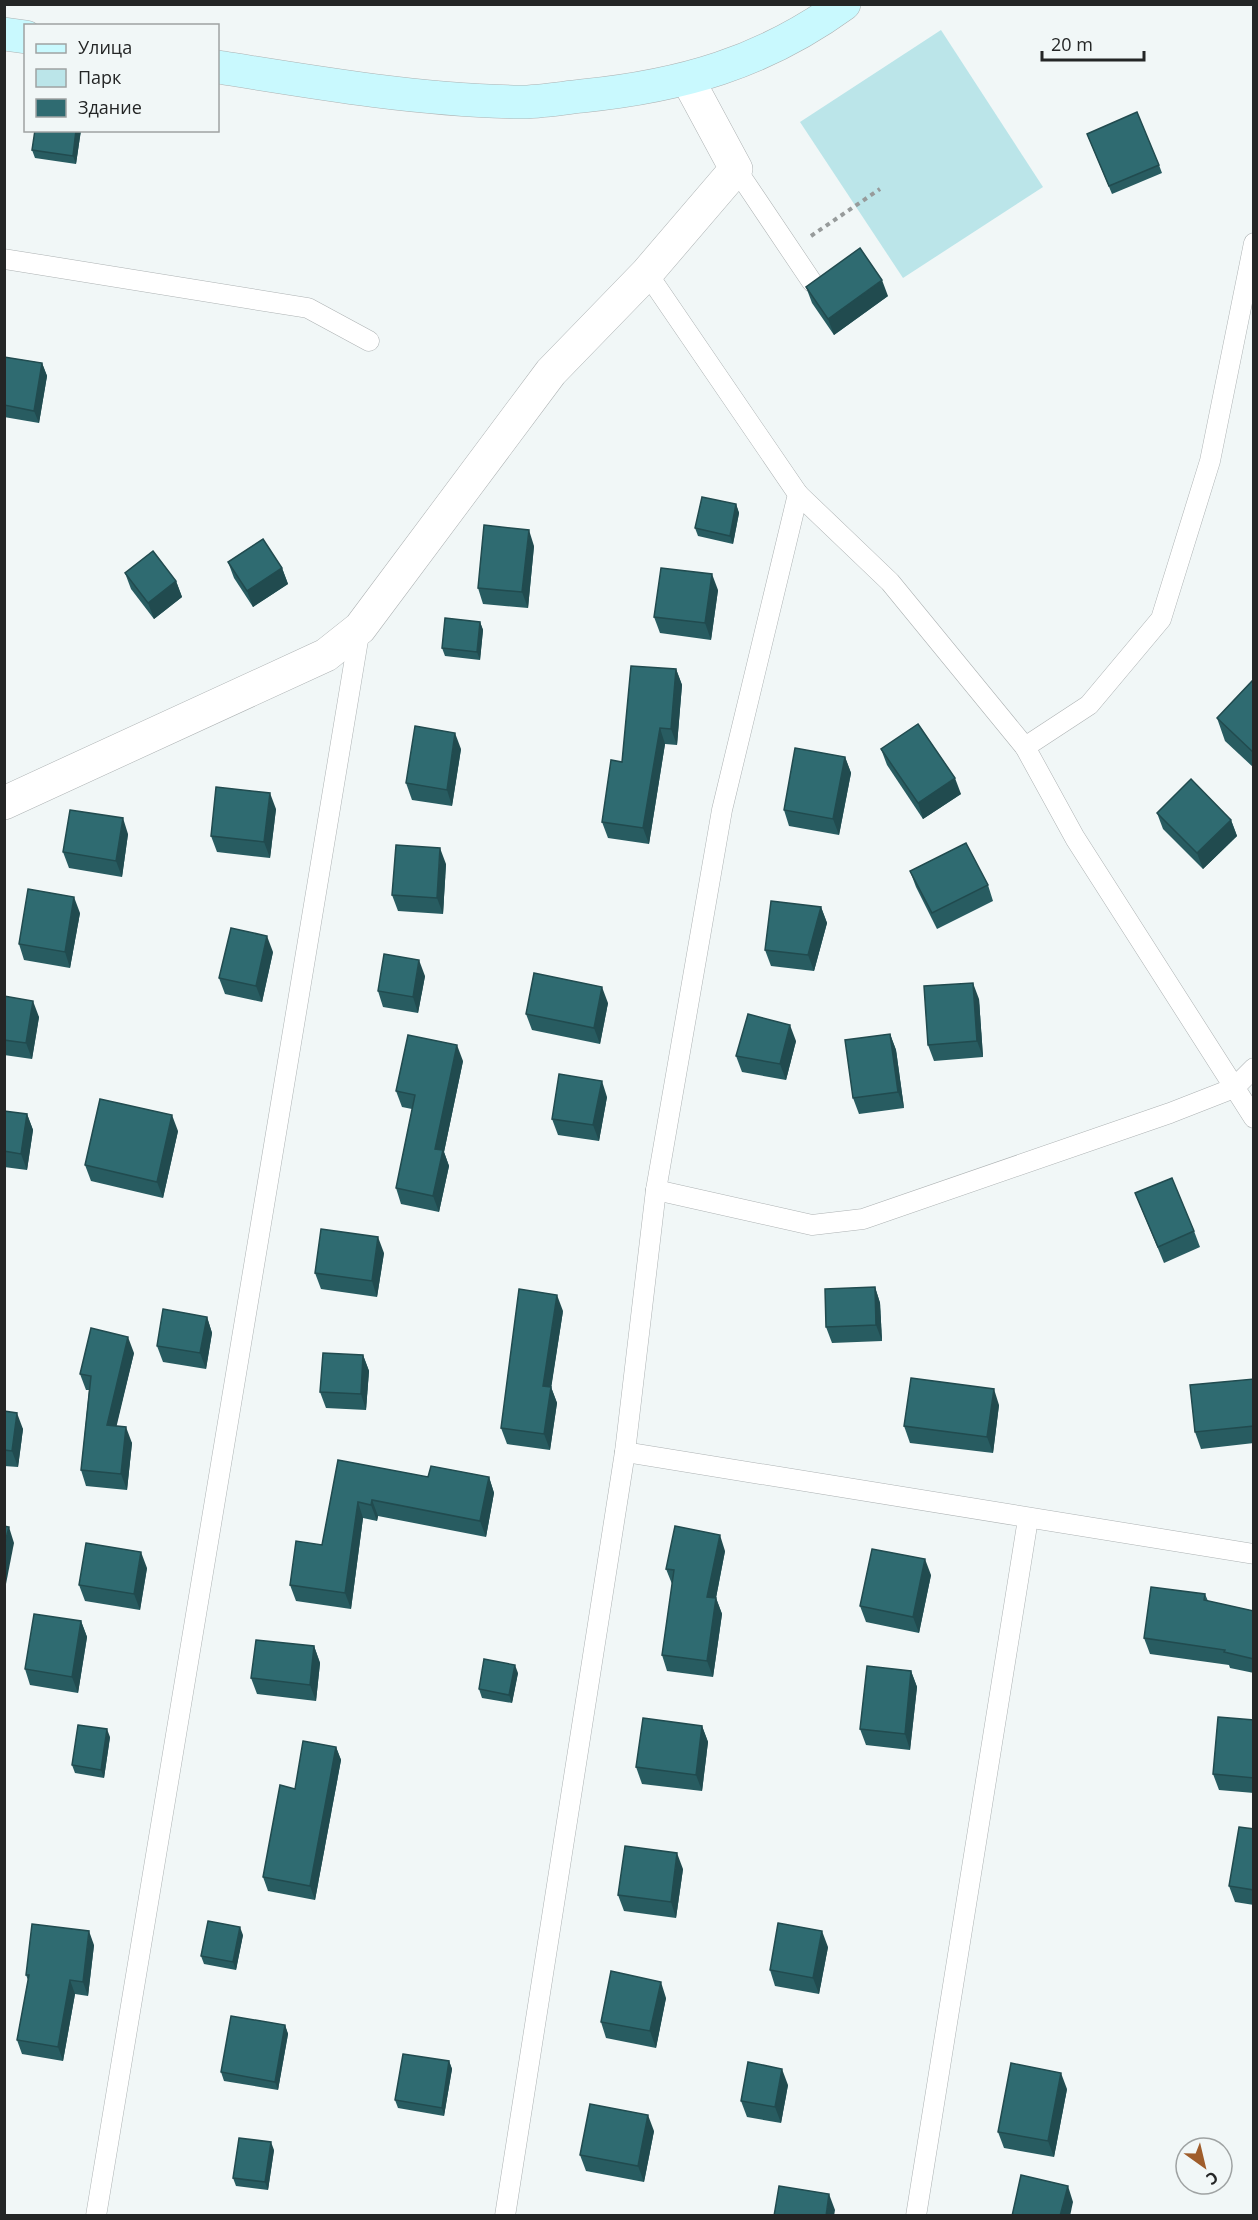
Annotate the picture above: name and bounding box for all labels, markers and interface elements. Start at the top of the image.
legend [24,24,219,132]
scale bar [1042,24,1144,62]
text: 20 m [1051,32,1093,56]
text: Улица [78,35,132,59]
text: Парк [78,65,122,89]
text: Здание [78,95,142,119]
north arrow [1174,2136,1234,2196]
text: С [1202,2166,1223,2190]

